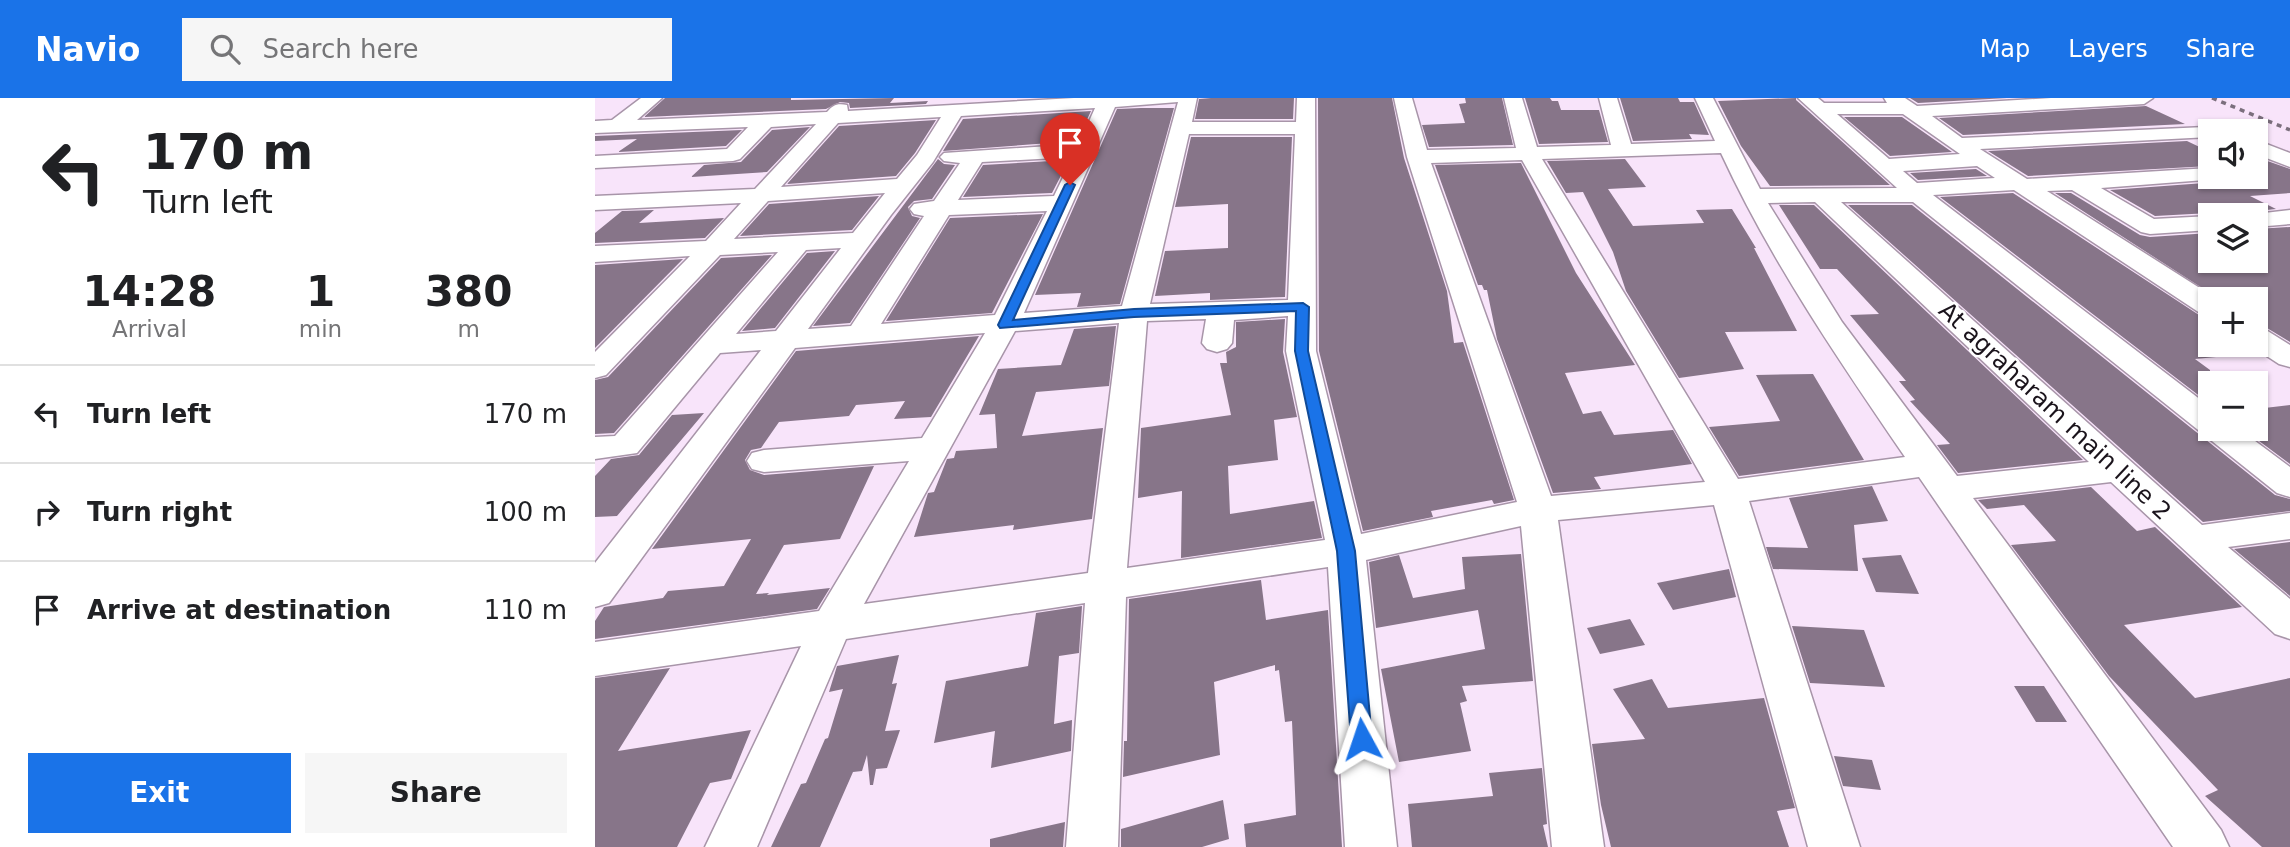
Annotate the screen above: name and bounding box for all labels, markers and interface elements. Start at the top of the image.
search box [182,18,672,81]
text: Navio [35,30,140,69]
icon: search [206,30,244,68]
text: Search here [262,34,419,64]
text: Map [1980,35,2030,63]
text: Layers [2068,35,2148,63]
text: Share [2186,35,2255,63]
pin [1040,113,1100,185]
map controls [2198,119,2268,441]
button: sound [2198,119,2268,189]
text: 170 m [143,124,313,181]
icon: arrive [1051,124,1089,162]
icon: left [28,126,119,217]
text: Turn left [143,183,273,221]
button: layers [2198,203,2268,273]
text: 14:28 [83,267,216,316]
text: 1 [306,267,335,316]
text: 380 [425,267,512,316]
button: + [2198,287,2268,357]
street label: At agraharam main line 2 [1933,296,2177,526]
text: Arrival [112,316,187,342]
text: min [299,316,342,342]
text: m [457,316,480,342]
button: − [2198,371,2268,441]
icon: left [28,395,66,433]
text: Turn left [87,399,211,429]
text: 170 m [484,399,567,429]
icon: right [28,493,66,531]
text: Turn right [87,497,232,527]
text: 100 m [484,497,567,527]
icon: arrive [28,591,66,629]
text: Arrive at destination [87,595,391,625]
text: 110 m [484,595,567,625]
position arrow [1325,702,1399,776]
button: Exit [28,753,291,833]
button: Share [305,753,567,833]

